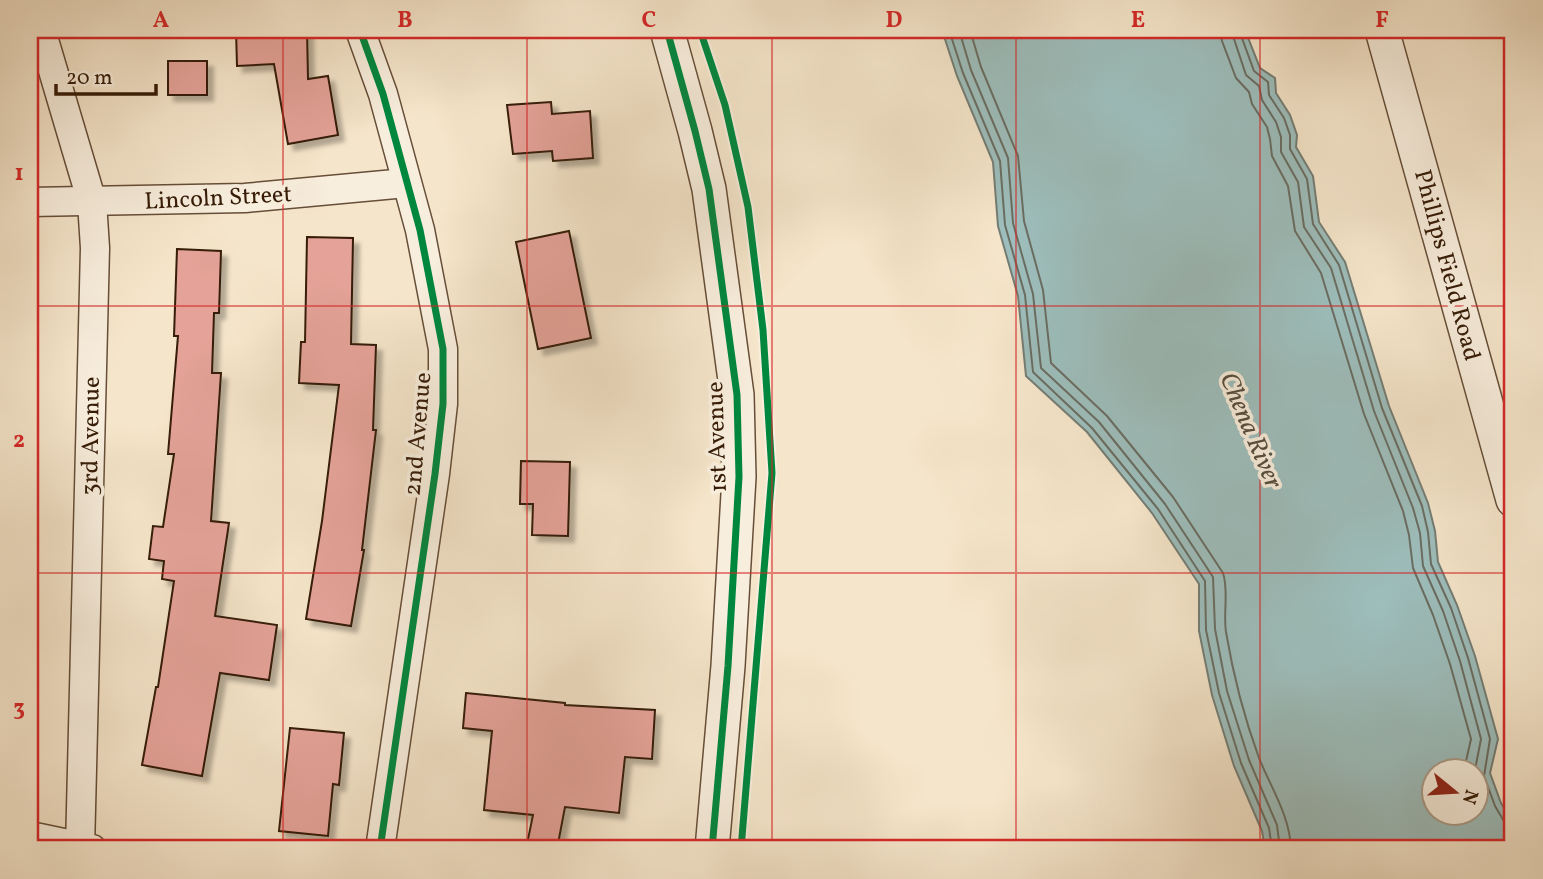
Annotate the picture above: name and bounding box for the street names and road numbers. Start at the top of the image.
street label: Phillips Field Road [1404,166,1488,365]
street label: Lincoln Street [144,178,293,220]
street label: 2nd Avenue [397,371,441,497]
street label: 3rd Avenue [74,376,110,496]
street label: 1st Avenue [699,381,737,493]

